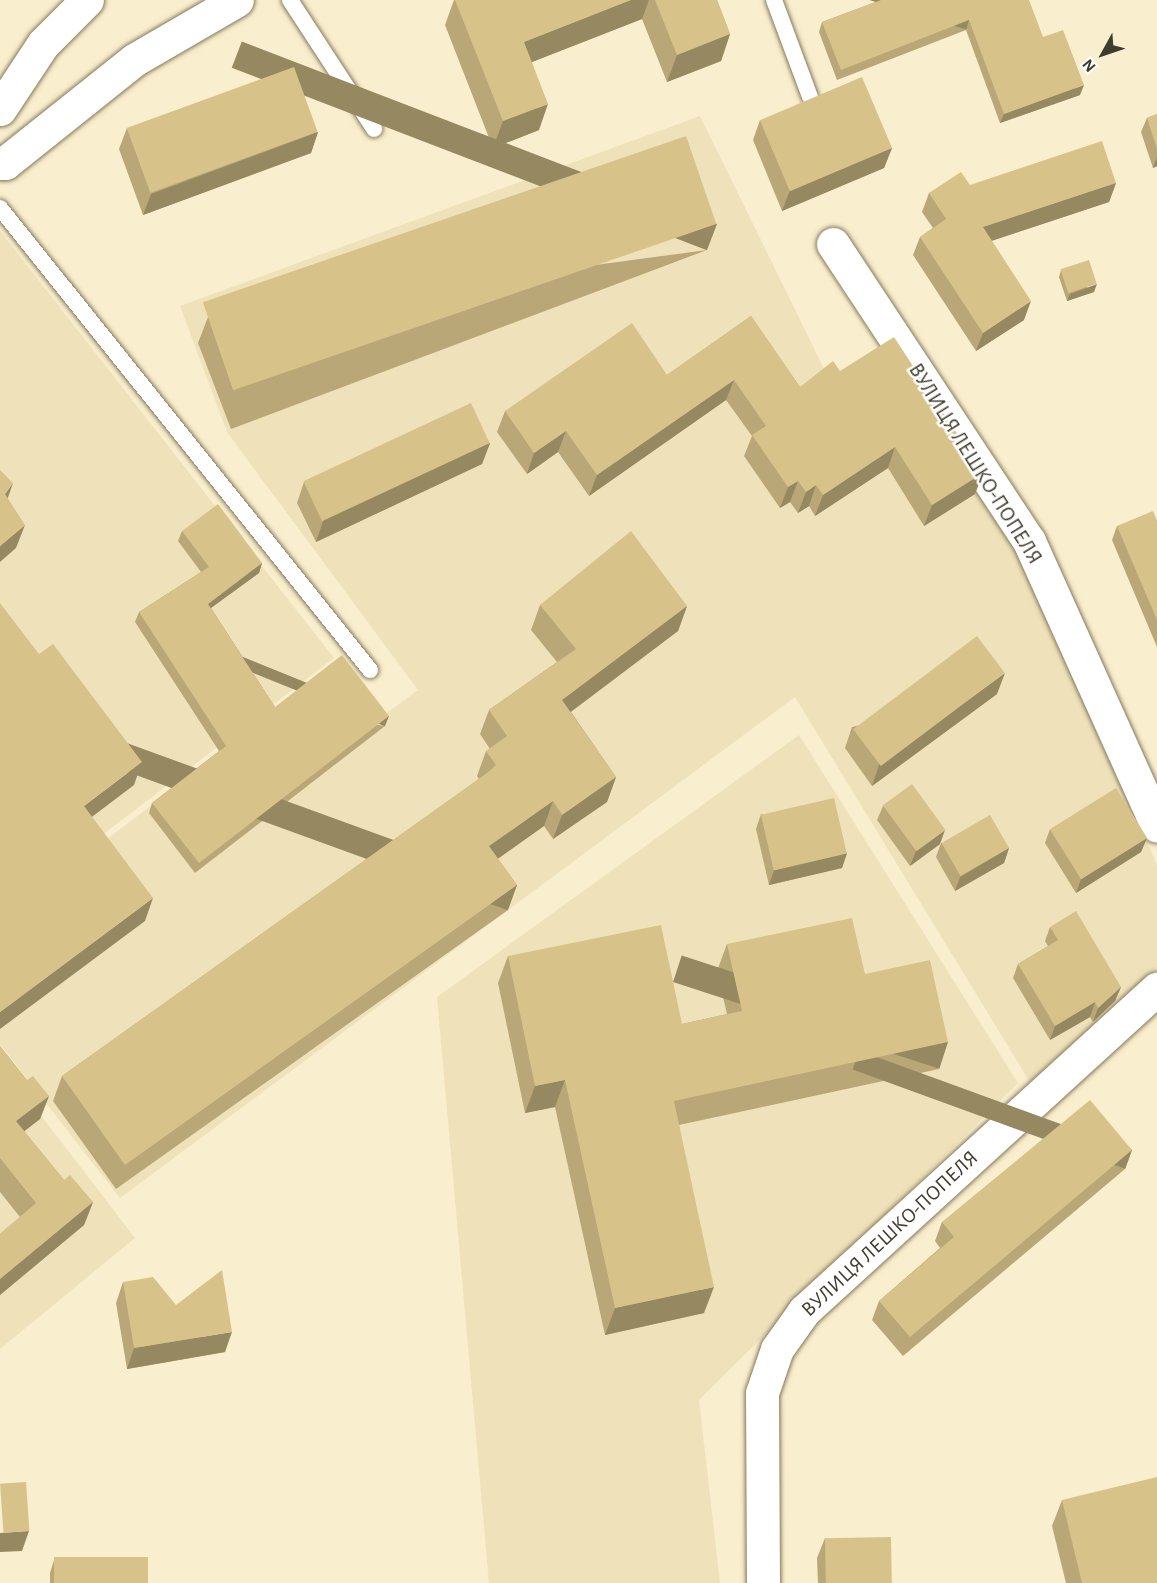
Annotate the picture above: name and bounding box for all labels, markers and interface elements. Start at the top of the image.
north arrow [1073,24,1133,84]
text: N [1080,56,1099,75]
street label: ВУЛИЦЯ ЛЕШКО-ПОПЕЛЯ [903,359,1047,569]
street label: ВУЛИЦЯ ЛЕШКО-ПОПЕЛЯ [796,1146,984,1322]

